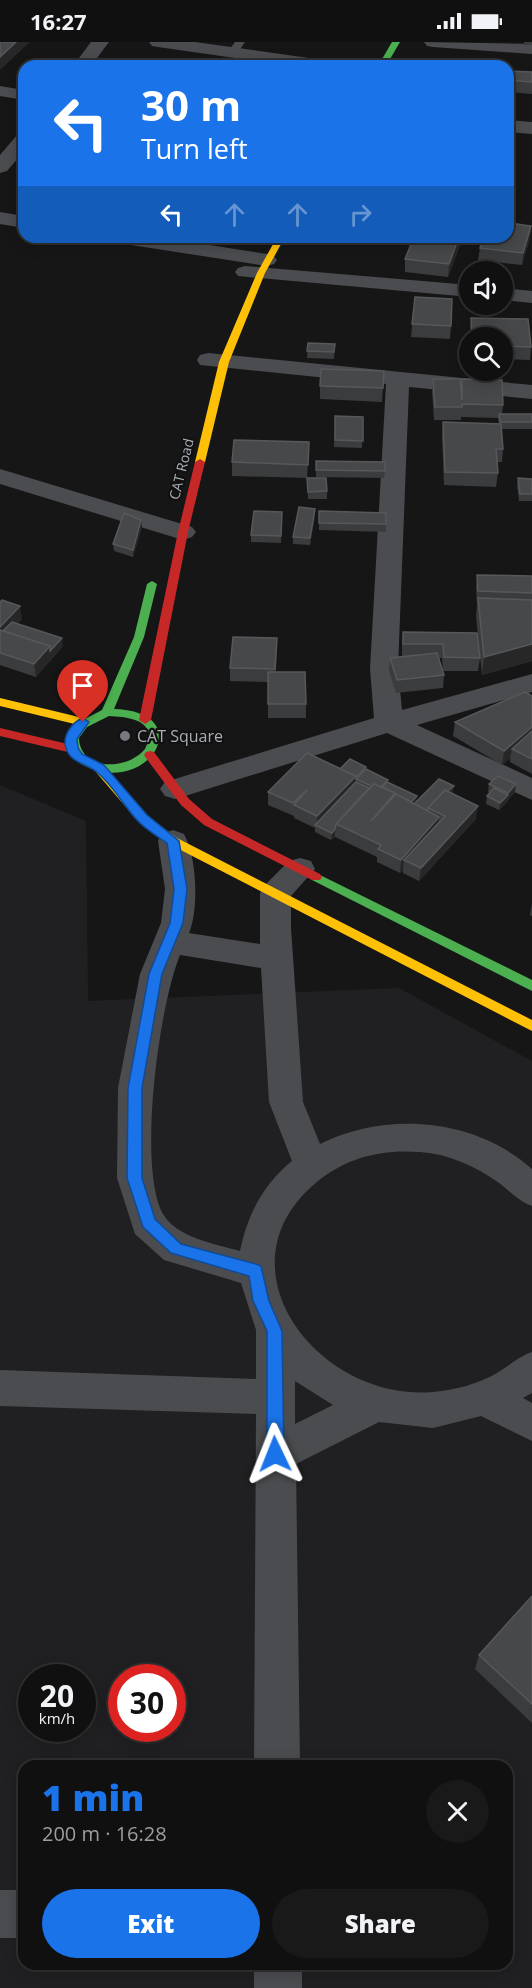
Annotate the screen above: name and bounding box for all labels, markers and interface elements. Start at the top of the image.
text: 16:27 [30,6,87,36]
text: 30 m [141,76,241,133]
icon: left [42,84,120,162]
text: Turn left [141,130,248,167]
icon: left [155,198,188,231]
icon: ahead [218,198,251,231]
icon: ahead [281,198,314,231]
icon: right [344,198,377,231]
map controls [459,261,513,381]
button: sound [459,261,513,315]
button: search [459,327,513,381]
street label: CAT Road [164,436,198,502]
pin [57,660,108,722]
icon: arrive [66,669,99,702]
place label: CAT Square [137,725,223,747]
marker: CAT Square [118,729,132,743]
position arrow [243,1422,307,1486]
speed limit sign: 30 [108,1664,186,1742]
text: 20 [40,1675,74,1716]
text: km/h [39,1708,75,1728]
text: 1 min [42,1773,144,1822]
button: close [426,1780,489,1843]
text: 200 m · 16:28 [42,1820,167,1847]
button: Exit [42,1889,260,1958]
button: Share [272,1889,489,1958]

